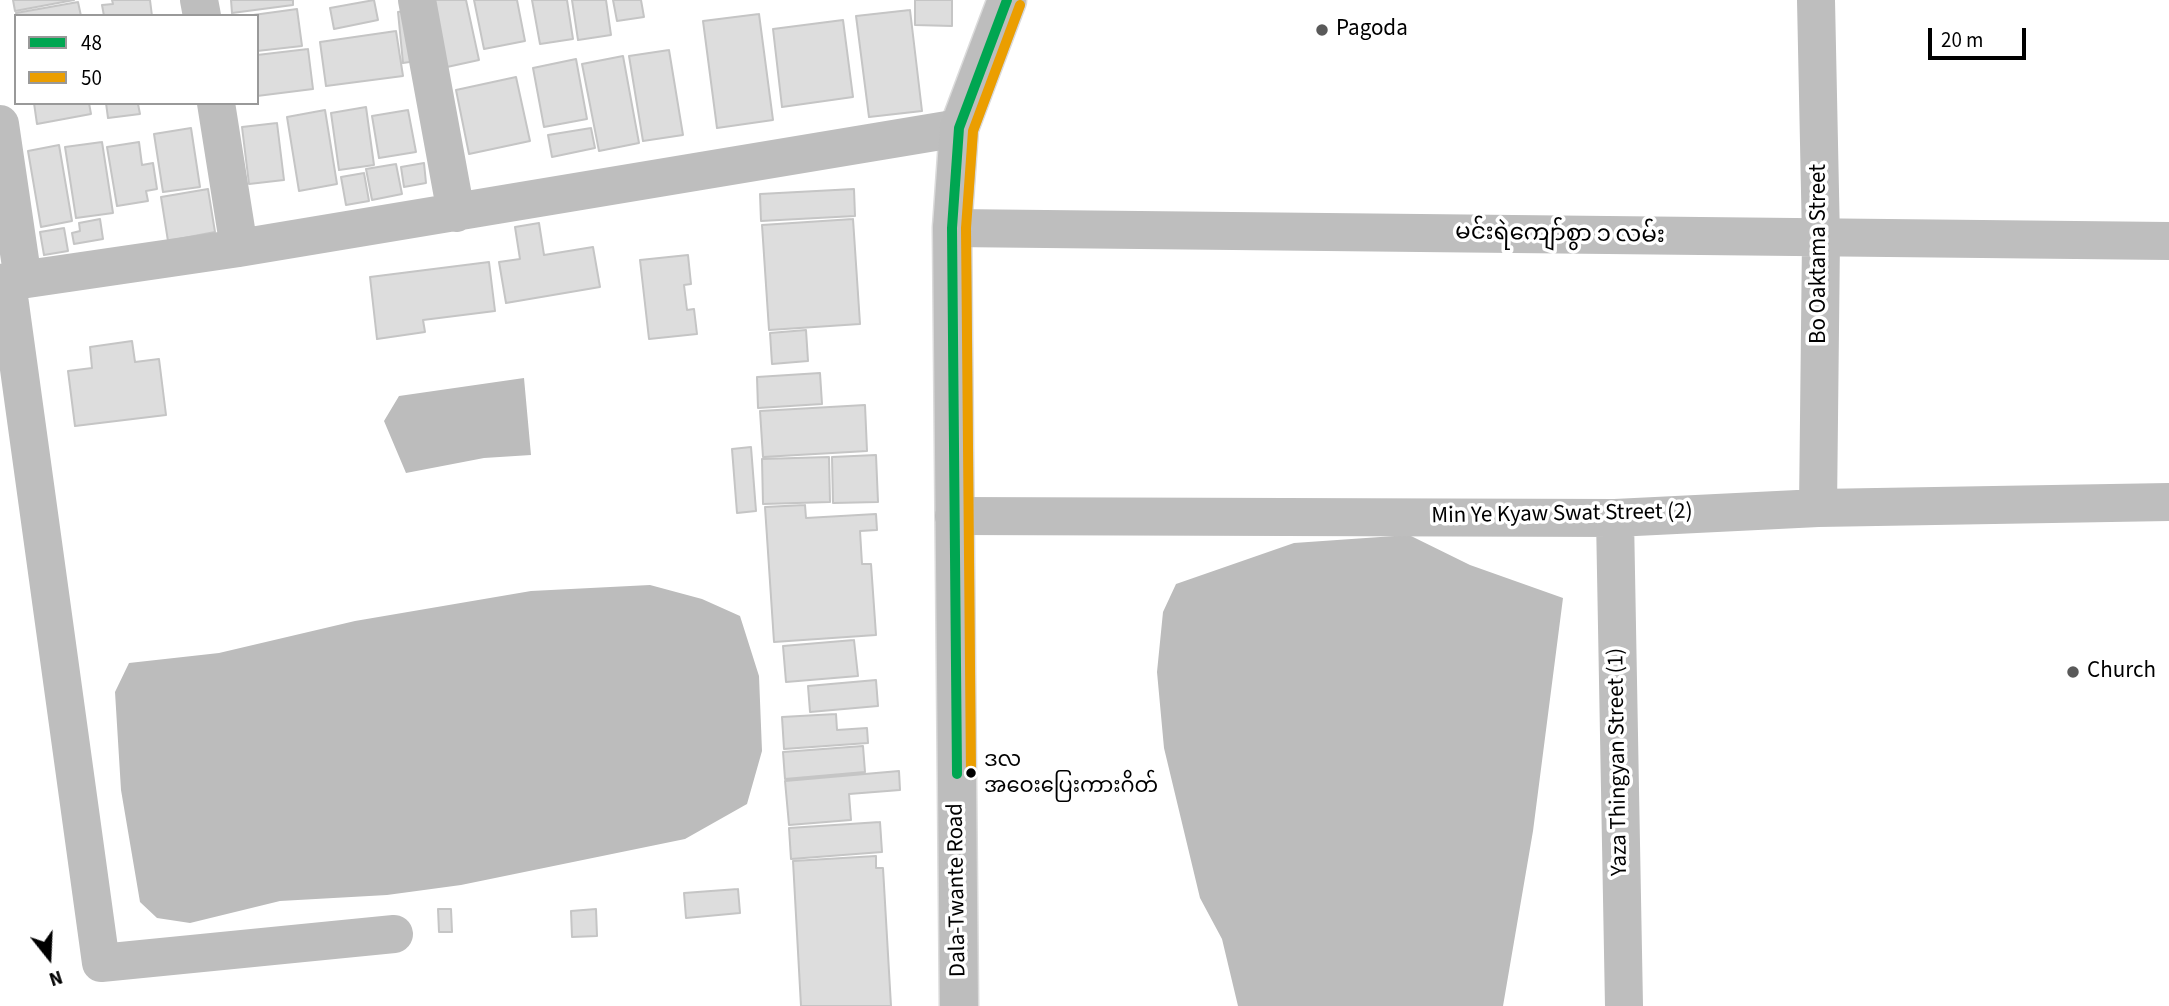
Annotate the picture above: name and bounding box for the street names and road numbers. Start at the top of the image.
street label: Bo Oaktama Street [1806,164,1834,344]
street label: မင်းရဲကျော်စွာ ၁ လမ်း [1455,219,1665,251]
street label: Min Ye Kyaw Swat Street (2) [1431,499,1693,531]
street label: Yaza Thingyan Street (1) [1603,648,1635,876]
street label: Dala-Twante Road [943,803,973,977]

